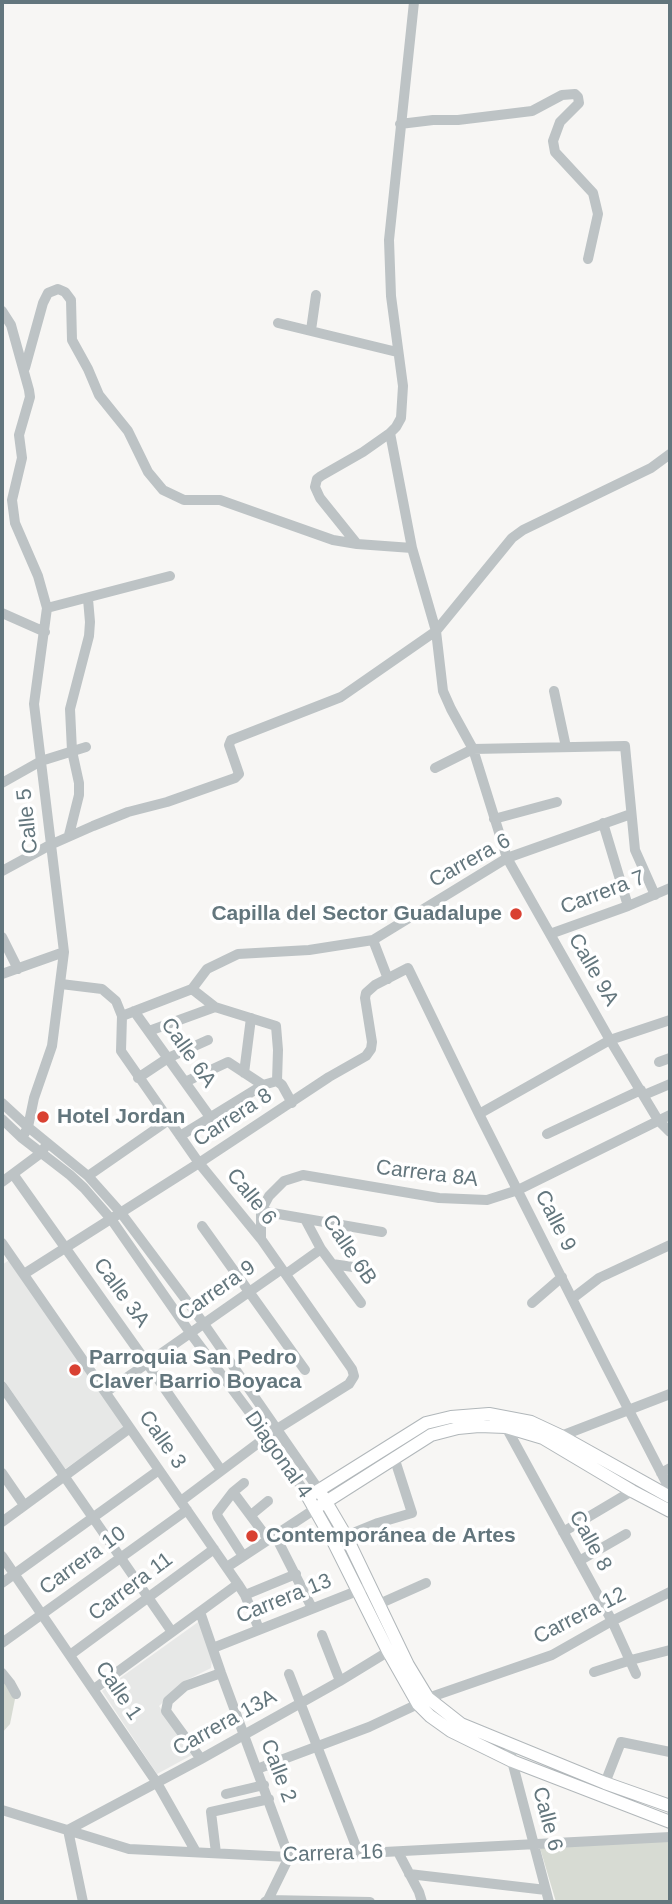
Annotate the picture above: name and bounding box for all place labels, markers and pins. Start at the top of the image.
place label: Capilla del Sector Guadalupe [211,901,502,927]
marker: Capilla del Sector Guadalupe [508,906,524,922]
place label: Hotel Jordan [57,1104,185,1130]
marker: Hotel Jordan [35,1109,51,1125]
place label: Parroquia San Pedro Claver Barrio Boyaca [89,1345,301,1395]
marker: Parroquia San Pedro Claver Barrio Boyaca [67,1362,83,1378]
place label: Contemporánea de Artes [266,1523,516,1549]
marker: Contemporánea de Artes [244,1528,260,1544]

